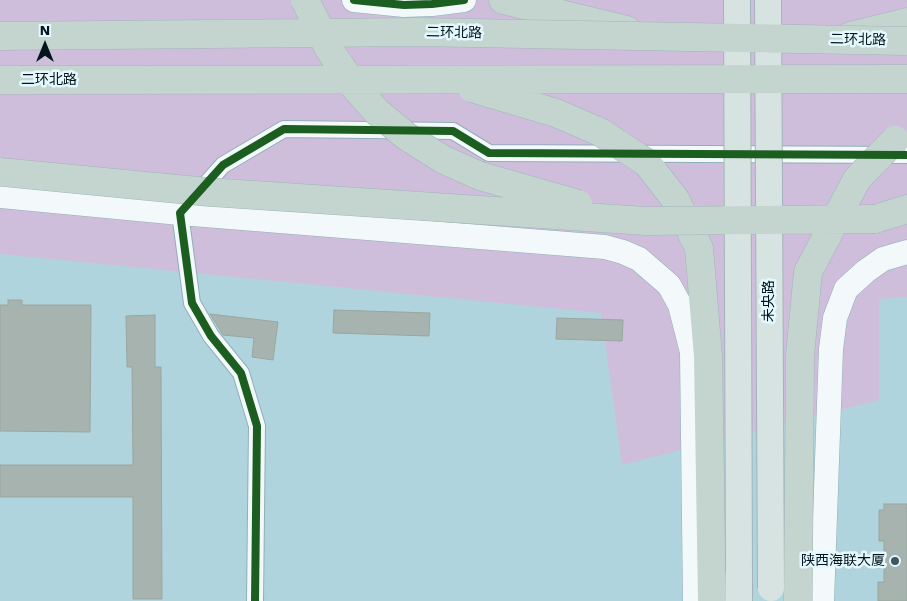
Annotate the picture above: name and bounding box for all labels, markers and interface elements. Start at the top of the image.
north arrow [20,20,70,70]
text: N [40,22,50,38]
street label: 二环北路 [426,24,482,42]
street label: 二环北路 [830,31,886,49]
street label: 二环北路 [21,72,77,88]
street label: 未央路 [761,280,777,322]
place label: 陕西海联大厦 [801,553,885,569]
marker: 陕西海联大厦 [889,555,901,567]

